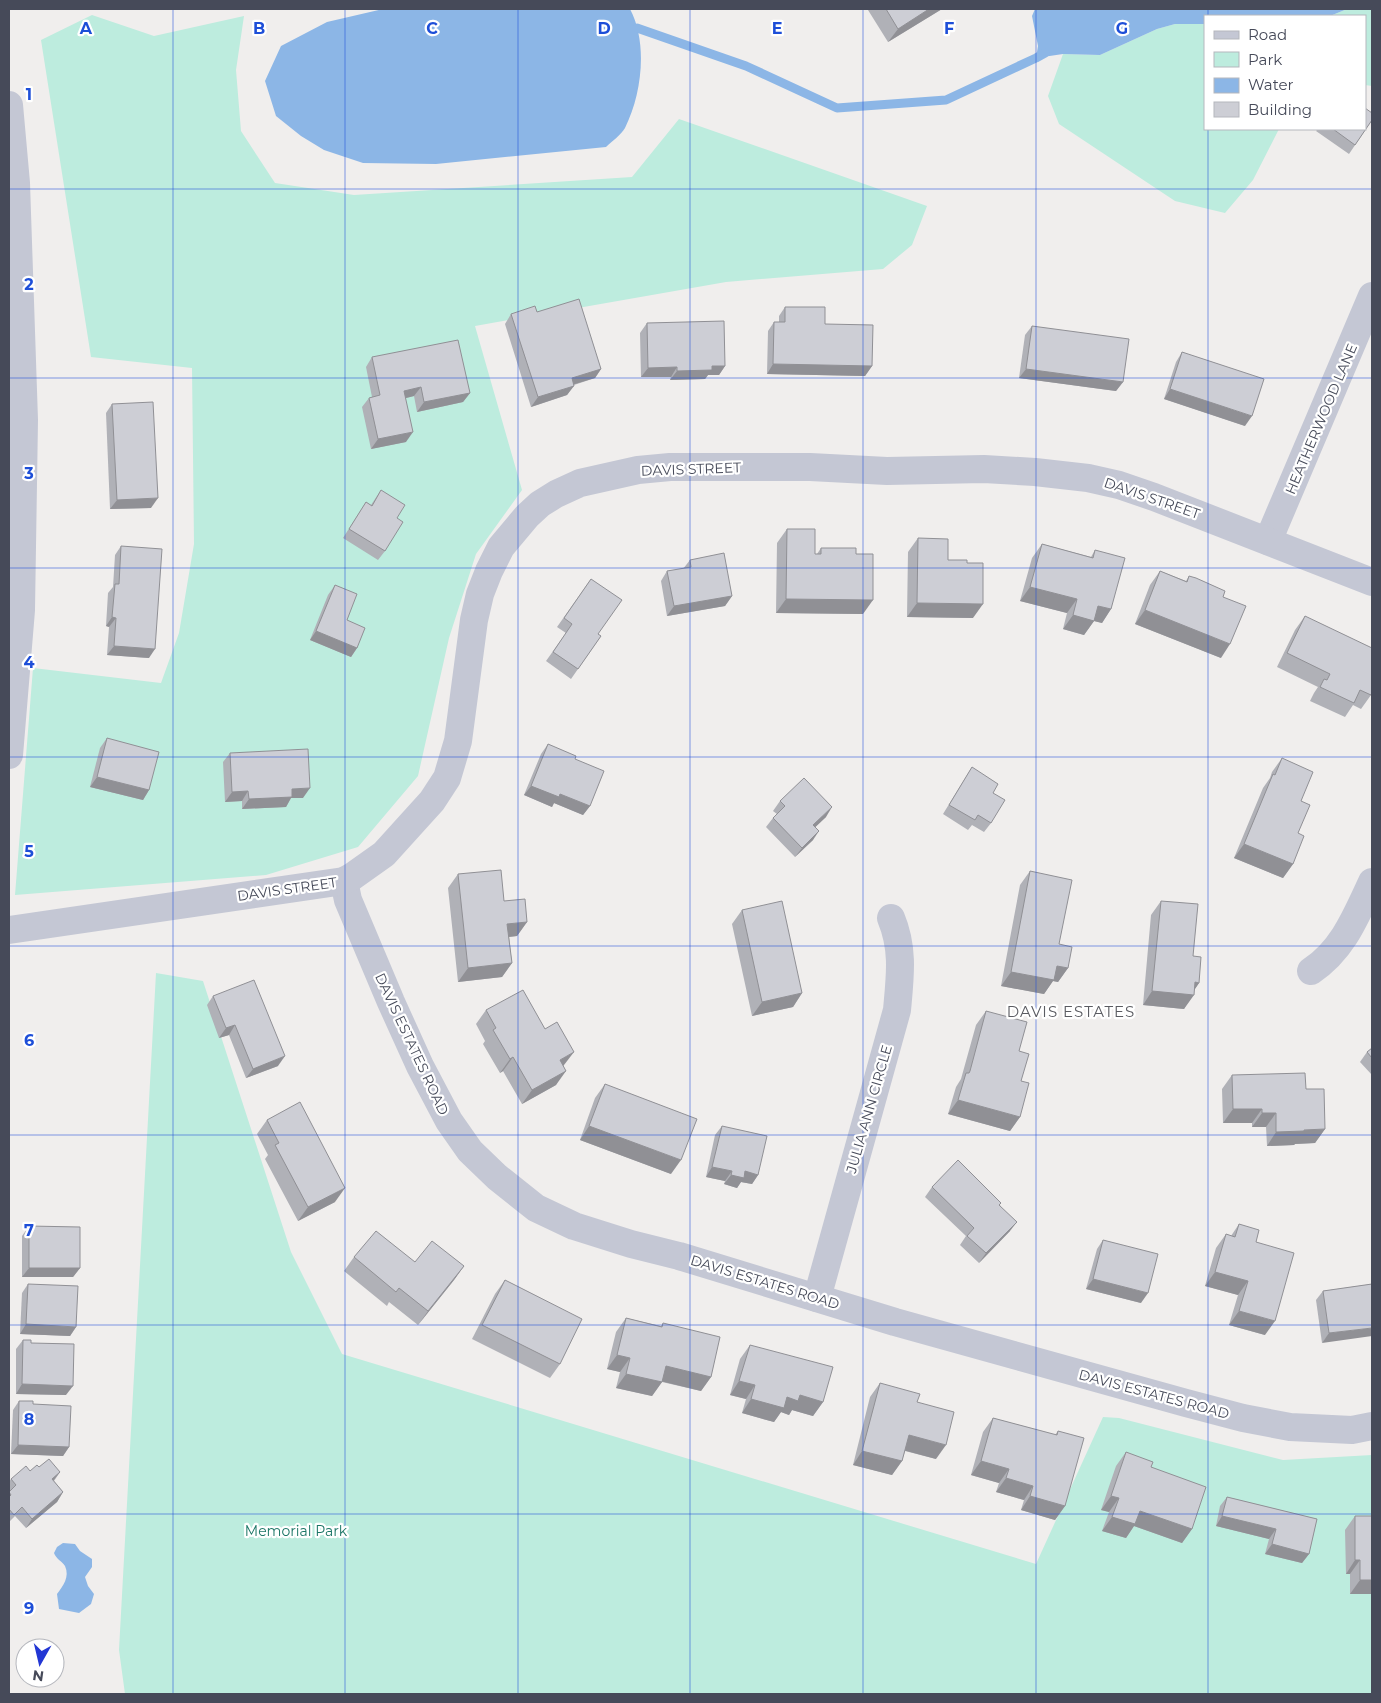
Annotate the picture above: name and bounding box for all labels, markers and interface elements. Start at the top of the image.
legend [1204,15,1366,130]
text: A [79,19,93,38]
text: B [253,19,265,38]
text: C [426,19,438,38]
text: D [597,19,611,38]
text: E [772,19,782,38]
text: F [944,19,954,38]
text: G [1116,19,1128,38]
text: Road [1248,25,1287,44]
text: Park [1248,50,1282,69]
text: Water [1248,75,1294,94]
text: 1 [26,85,32,104]
text: Building [1248,100,1312,119]
text: 2 [24,275,34,294]
street label: HEATHERWOOD LANE [1281,341,1361,497]
street label: DAVIS STREET [641,458,741,480]
text: 3 [23,464,34,483]
street label: DAVIS STREET [1102,473,1202,523]
text: 4 [23,653,35,672]
text: 5 [24,842,34,861]
street label: DAVIS STREET [236,873,338,905]
street label: DAVIS ESTATES ROAD [371,970,453,1118]
district label: DAVIS ESTATES [1007,1002,1135,1021]
text: 6 [24,1031,34,1050]
street label: JULIA ANN CIRCLE [842,1043,896,1176]
text: 7 [24,1221,34,1240]
street label: DAVIS ESTATES ROAD [688,1251,842,1313]
street label: DAVIS ESTATES ROAD [1077,1365,1231,1423]
text: 8 [24,1410,34,1429]
park label: Memorial Park [245,1522,348,1540]
text: 9 [24,1599,34,1618]
north arrow [15,1638,65,1688]
text: N [31,1666,45,1686]

